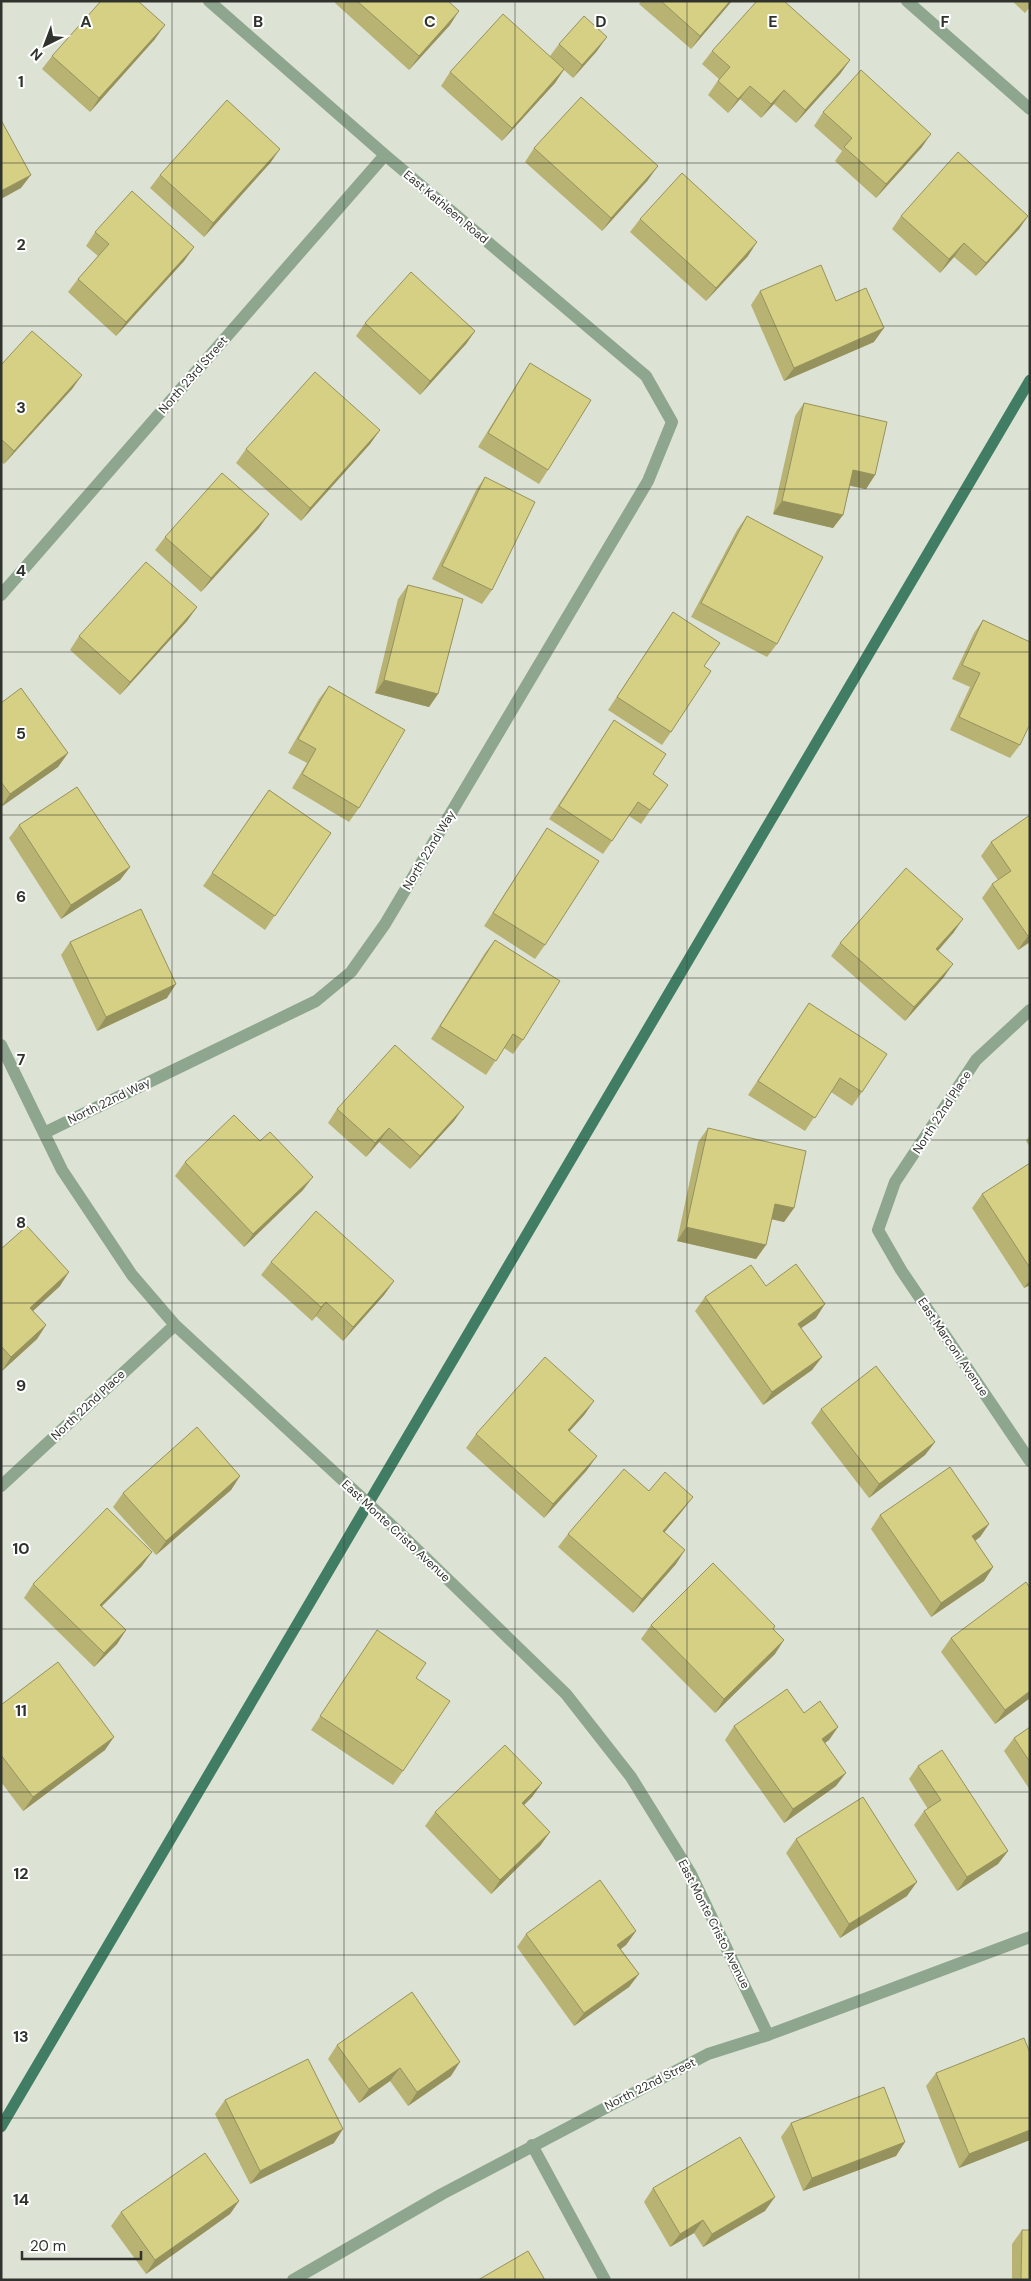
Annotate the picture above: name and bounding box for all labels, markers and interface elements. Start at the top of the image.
text: A [80,11,92,32]
text: B [253,11,263,32]
text: C [424,11,436,32]
text: D [595,11,607,32]
text: E [768,11,778,32]
text: F [941,11,950,32]
north arrow [20,20,70,70]
text: N [26,45,46,65]
text: 1 [18,71,24,92]
street label: East Kathleen Road [400,167,492,247]
text: 2 [16,234,26,255]
street label: North 23rd Street [155,333,231,417]
text: 3 [16,397,26,418]
text: 4 [16,560,26,581]
text: 5 [16,723,26,744]
street label: North 22nd Way [399,807,459,893]
text: 6 [16,886,26,907]
text: 7 [17,1049,26,1070]
street label: North 22nd Place [909,1067,975,1157]
street label: North 22nd Way [65,1074,153,1128]
text: 8 [16,1212,26,1233]
street label: East Marconi Avenue [914,1295,992,1400]
street label: North 22nd Place [47,1366,129,1444]
text: 9 [16,1375,26,1396]
street label: East Monte Cristo Avenue [338,1476,454,1586]
text: 10 [12,1538,30,1559]
text: 11 [15,1700,27,1721]
street label: East Monte Cristo Avenue [674,1857,754,1991]
text: 12 [13,1863,29,1884]
text: 13 [13,2026,29,2047]
street label: North 22nd Street [602,2054,698,2114]
text: 14 [13,2189,29,2210]
scale bar [22,2228,141,2260]
text: 20 m [30,2236,66,2256]

